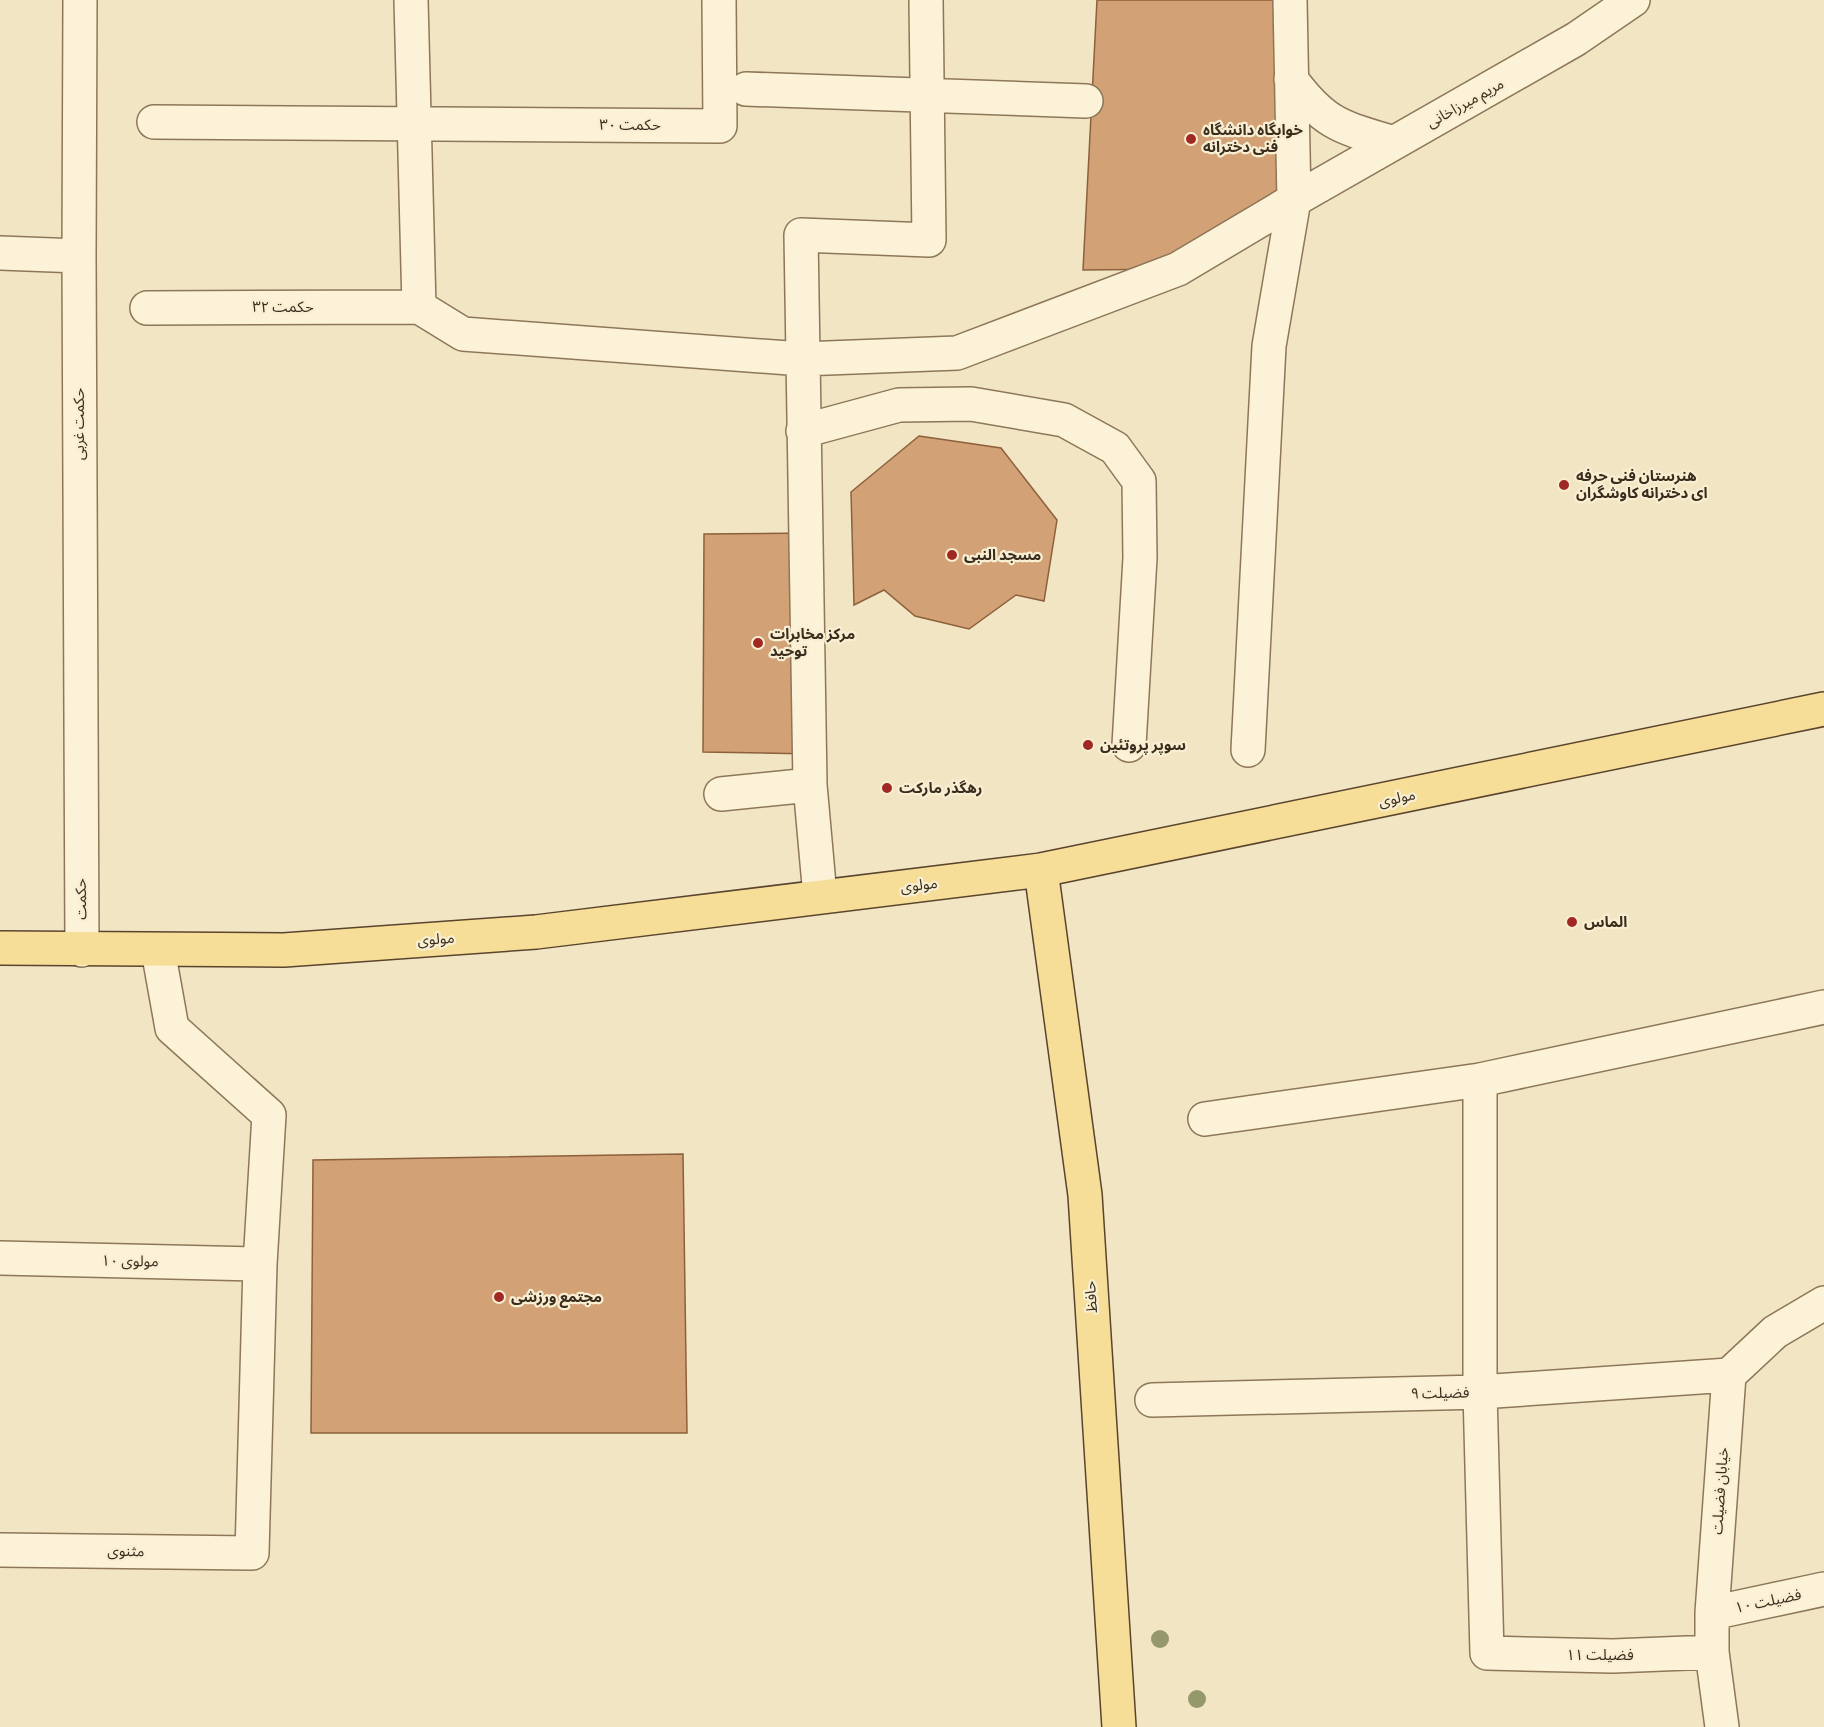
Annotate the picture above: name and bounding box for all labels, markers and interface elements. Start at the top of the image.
street label: مریم میرزاخانی [1424,75,1508,133]
street label: حکمت ۳۰ [599,117,661,133]
place label: خوابگاه دانشگاه فنی دخترانه [1203,121,1303,156]
marker: خوابگاه دانشگاه فنی دخترانه [1184,132,1198,146]
street label: حکمت ۳۲ [252,299,314,315]
street label: حکمت غربی [71,388,88,460]
place label: هنرستان فنی حرفه ای دخترانه کاوشگران [1576,468,1708,502]
marker: هنرستان فنی حرفه ای دخترانه کاوشگران [1557,478,1571,492]
place label: مسجد النبی [964,547,1041,564]
marker: مسجد النبی [945,548,959,562]
place label: مرکز مخابرات توحید [770,626,855,660]
marker: مرکز مخابرات توحید [751,636,765,650]
place label: سوپر پروتئین [1100,737,1186,755]
marker: سوپر پروتئین [1081,738,1095,752]
place label: رهگذر مارکت [899,779,982,797]
marker: رهگذر مارکت [880,781,894,795]
street label: مولوی [1377,786,1417,811]
street label: مولوی [899,875,939,896]
street label: حکمت [73,878,89,920]
place label: الماس [1584,914,1627,931]
marker: الماس [1565,915,1579,929]
street label: مولوی [417,930,455,949]
street label: مولوی ۱۰ [101,1253,159,1270]
street label: حافظ [1082,1280,1100,1314]
place label: مجتمع ورزشی [511,1289,602,1308]
marker: مجتمع ورزشی [492,1290,506,1304]
street label: فضیلت ۹ [1410,1384,1470,1402]
street label: خیابان فضیلت [1709,1447,1732,1535]
street label: مثنوی [107,1543,145,1560]
street label: فضیلت ۱۰ [1733,1586,1803,1616]
street label: فضیلت ۱۱ [1566,1647,1634,1663]

